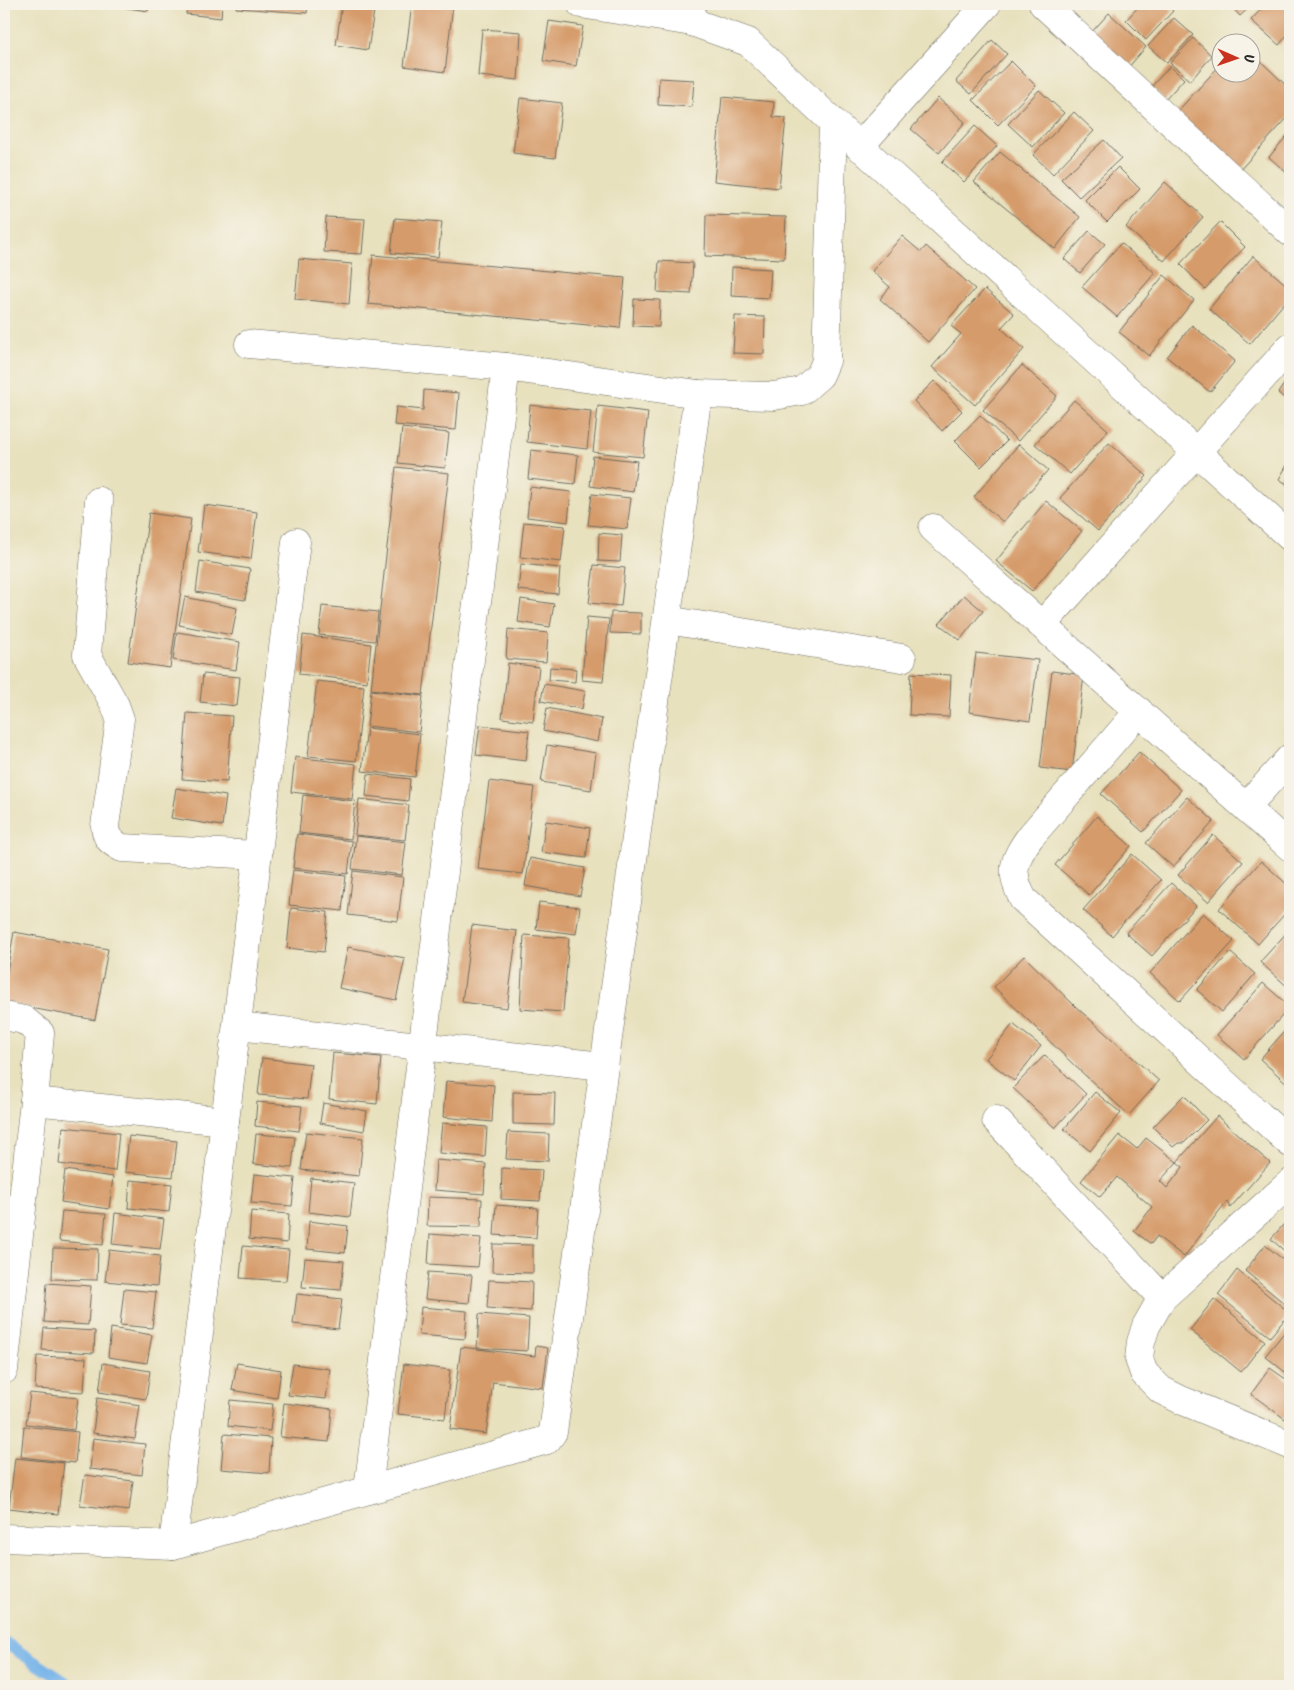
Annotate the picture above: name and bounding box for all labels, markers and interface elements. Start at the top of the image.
north arrow [1212,32,1262,82]
text: U [1237,54,1259,64]

